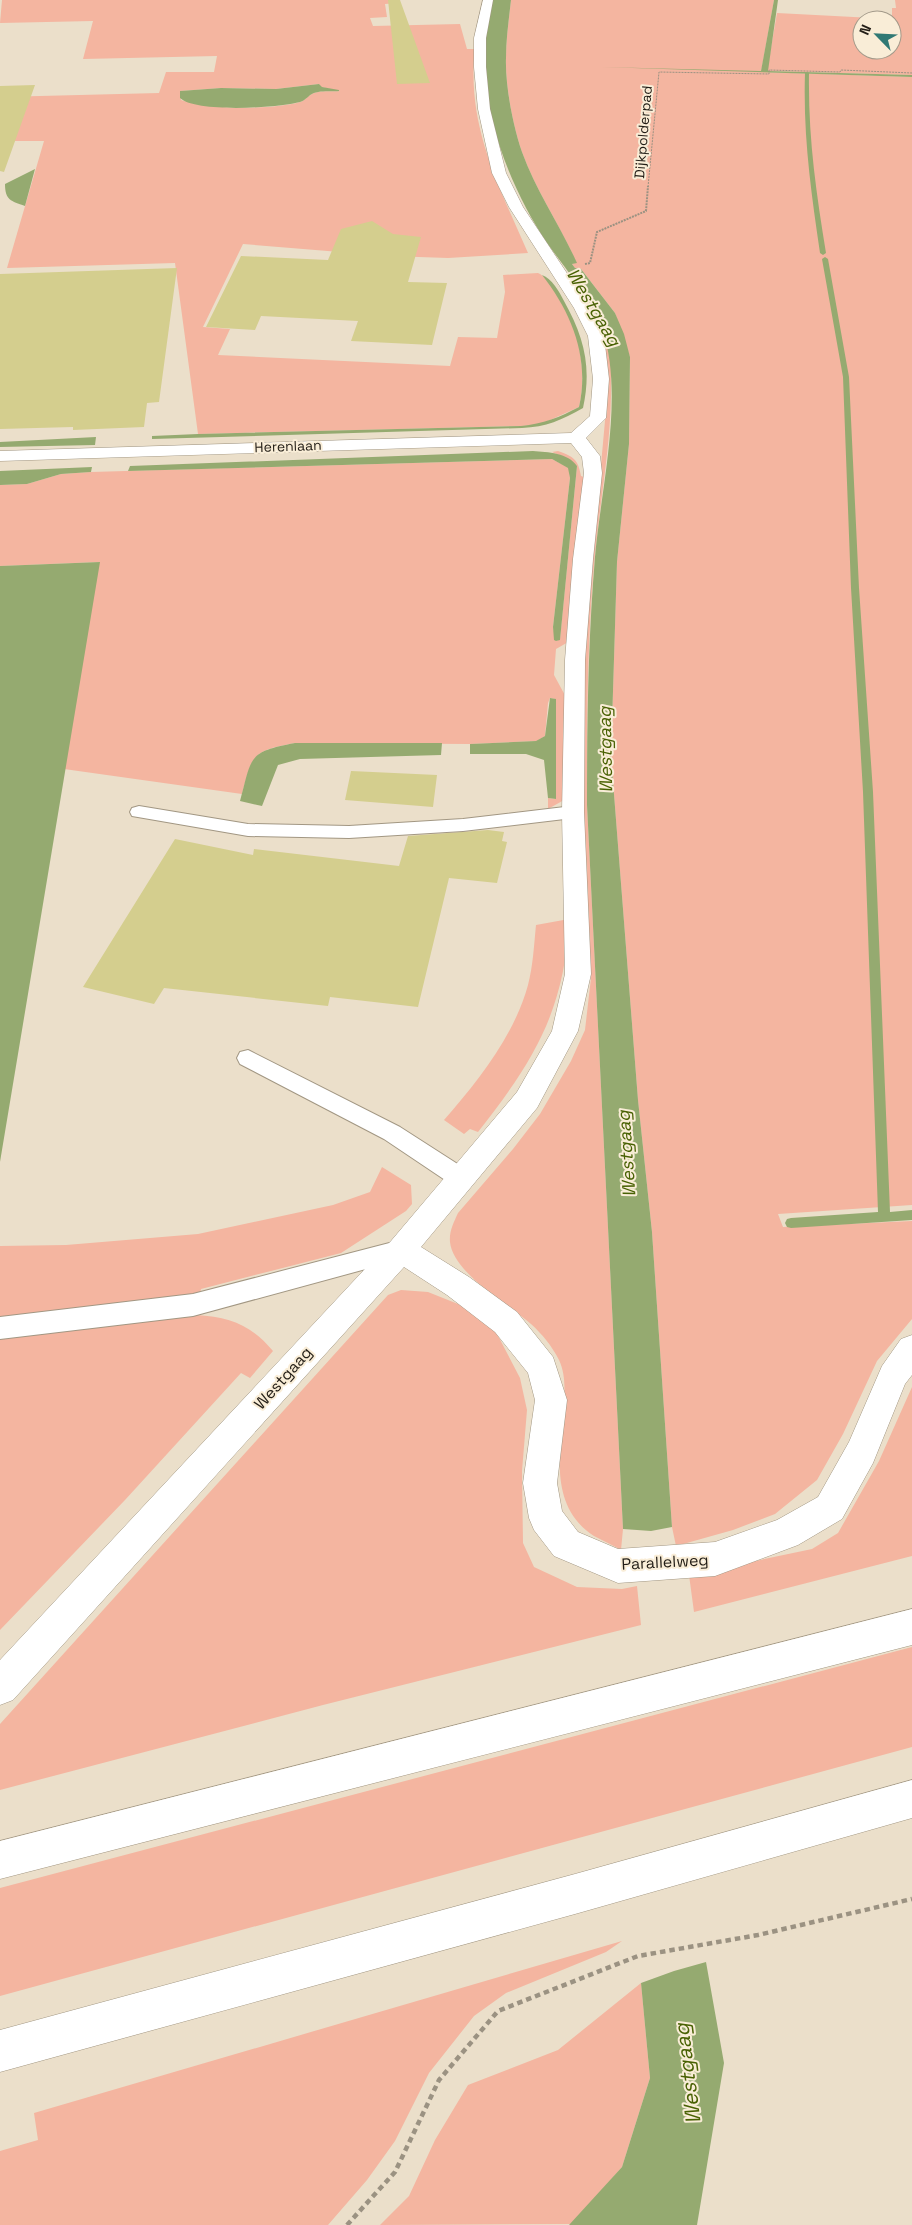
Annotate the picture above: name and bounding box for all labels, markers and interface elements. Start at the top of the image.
north arrow [852,10,902,60]
text: N [855,22,875,38]
street label: Dijkpolderpad [630,85,656,179]
water label: Westgaag [562,264,627,351]
street label: Herenlaan [254,436,322,456]
water label: Westgaag [593,705,617,794]
water label: Westgaag [611,1108,641,1198]
street label: Westgaag [249,1342,317,1414]
street label: Parallelweg [621,1549,709,1575]
water label: Westgaag [667,2021,707,2126]

